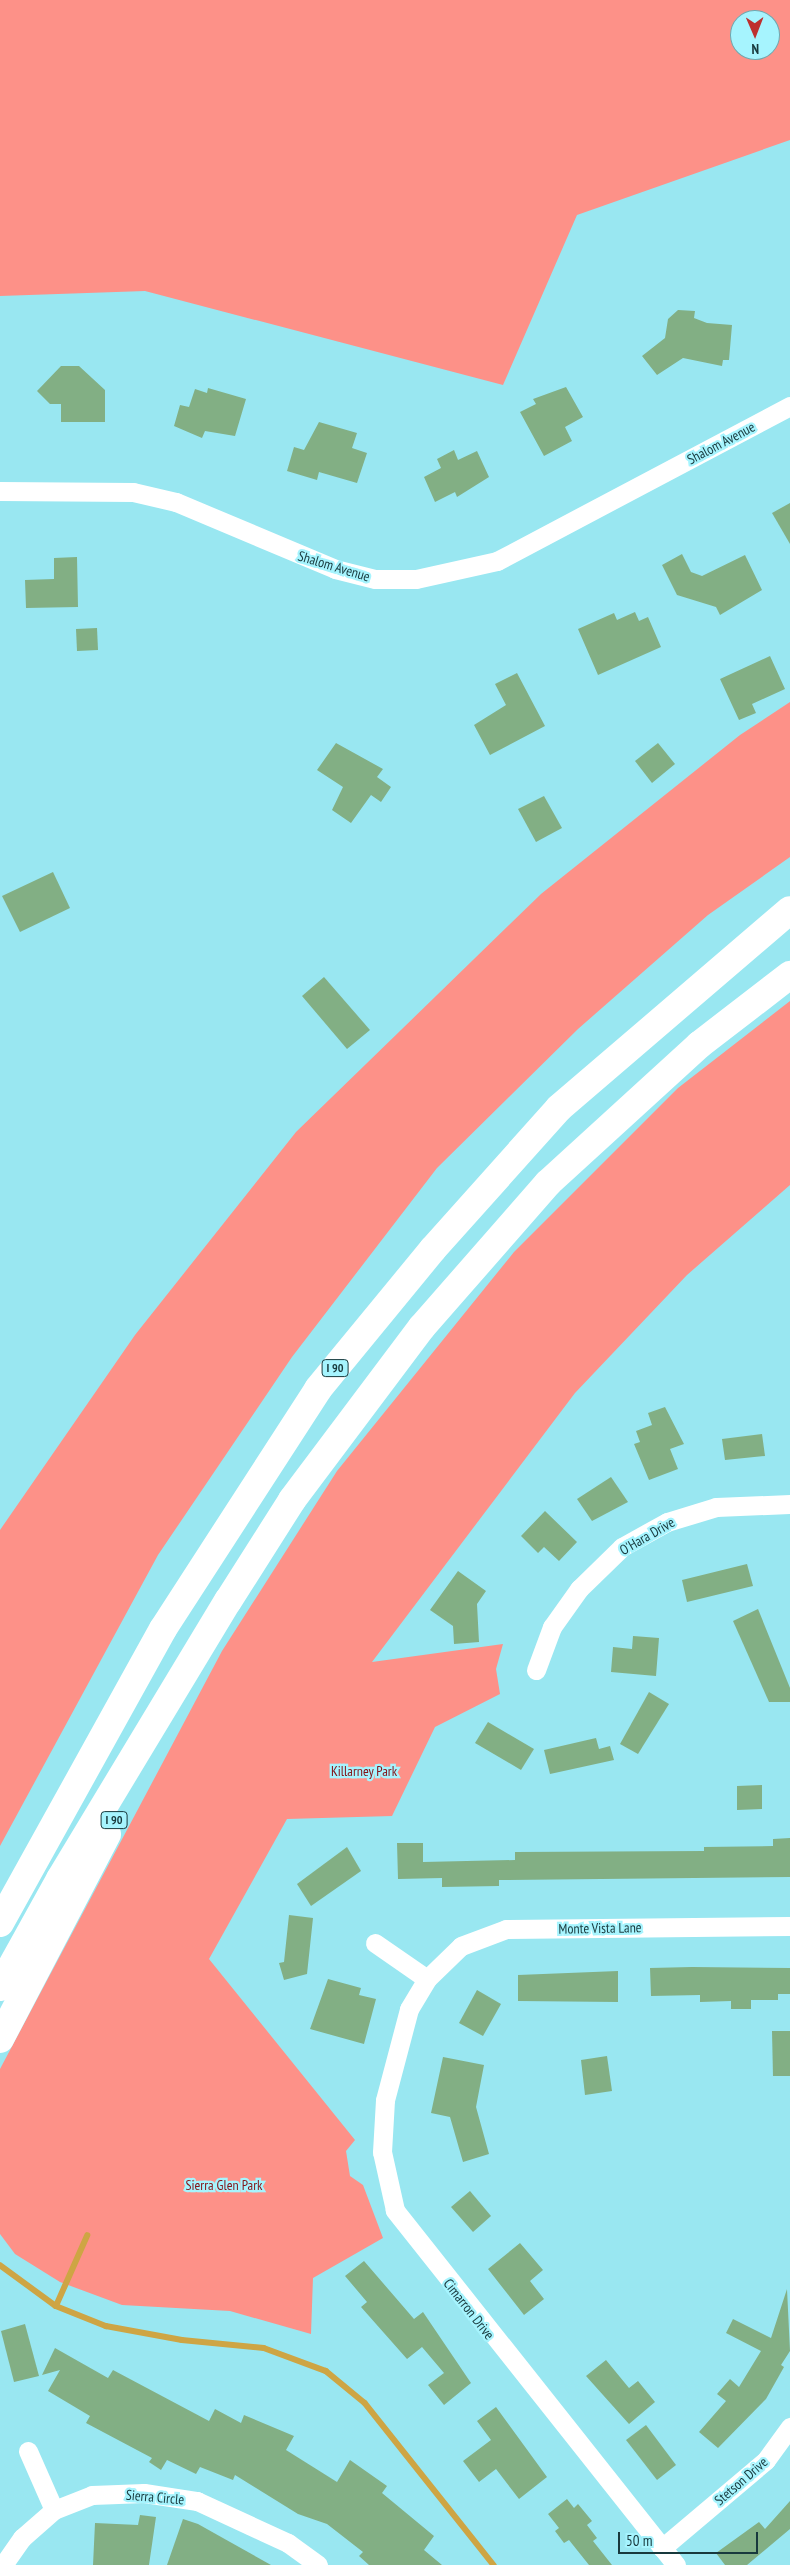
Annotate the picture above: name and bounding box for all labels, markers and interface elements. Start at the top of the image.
north arrow [730,10,780,60]
text: N [751,40,759,58]
street label: Shalom Avenue [684,418,758,468]
street label: Shalom Avenue [296,547,372,585]
road number: I 90 [321,1359,349,1378]
street label: O'Hara Drive [617,1514,677,1558]
park label: Killarney Park [331,1763,397,1779]
road number: I 90 [100,1810,128,1830]
street label: Monte Vista Lane [558,1919,642,1937]
park label: Sierra Glen Park [186,2177,262,2193]
street label: Cimarron Drive [440,2275,498,2343]
street label: Stetson Drive [711,2453,771,2509]
street label: Sierra Circle [125,2486,185,2508]
scale bar [620,2522,760,2554]
text: 50 m [626,2531,652,2550]

